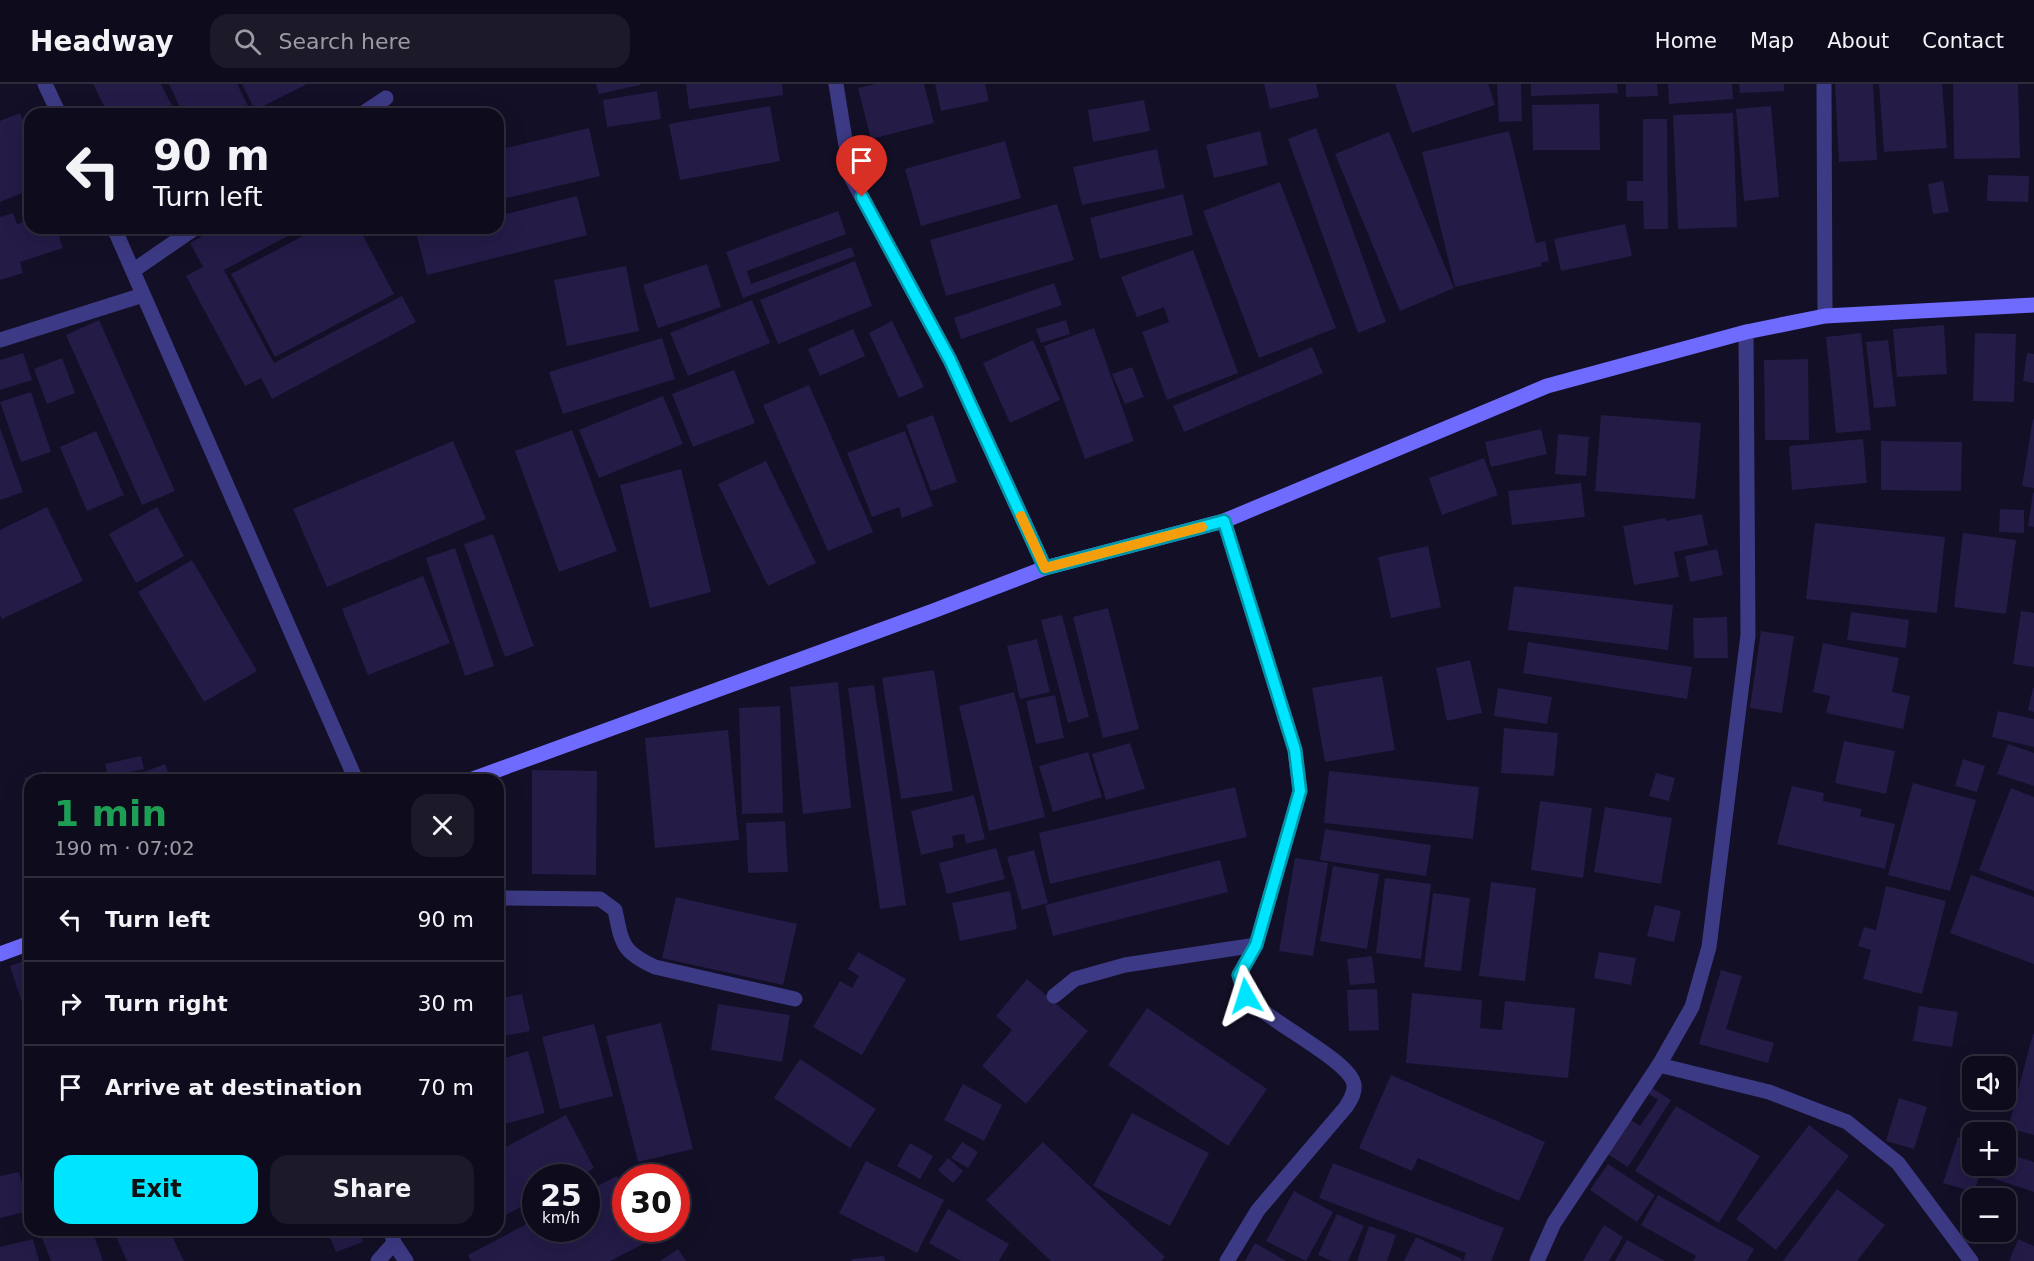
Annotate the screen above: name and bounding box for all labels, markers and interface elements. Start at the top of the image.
search box [210,14,630,68]
text: Headway [30,25,174,58]
icon: search [231,25,264,58]
text: Search here [279,29,411,54]
text: Home [1655,29,1717,53]
text: Map [1750,29,1794,53]
text: About [1827,29,1889,53]
text: Contact [1922,29,2004,53]
text: 90 m [153,131,270,180]
icon: left [54,132,132,210]
pin [836,135,887,197]
icon: arrive [845,144,878,177]
text: Turn left [153,181,263,212]
text: 1 min [54,793,167,834]
button: close [411,794,474,857]
text: 190 m · 07:02 [54,836,195,860]
icon: left [54,903,87,936]
text: Turn left [105,907,210,932]
text: 90 m [418,907,474,932]
position arrow [1214,964,1278,1028]
icon: right [54,987,87,1020]
text: Turn right [105,991,228,1016]
text: 30 m [418,991,474,1016]
map controls [1962,1056,2016,1242]
button: sound [1962,1056,2016,1110]
icon: arrive [54,1071,87,1104]
text: Arrive at destination [105,1075,362,1100]
text: 70 m [418,1075,474,1100]
button: + [1962,1122,2016,1176]
button: Exit [54,1155,258,1224]
button: Share [270,1155,474,1224]
speed limit sign: 30 [612,1164,690,1242]
text: 25 [540,1178,582,1213]
button: − [1962,1188,2016,1242]
text: km/h [542,1209,580,1227]

